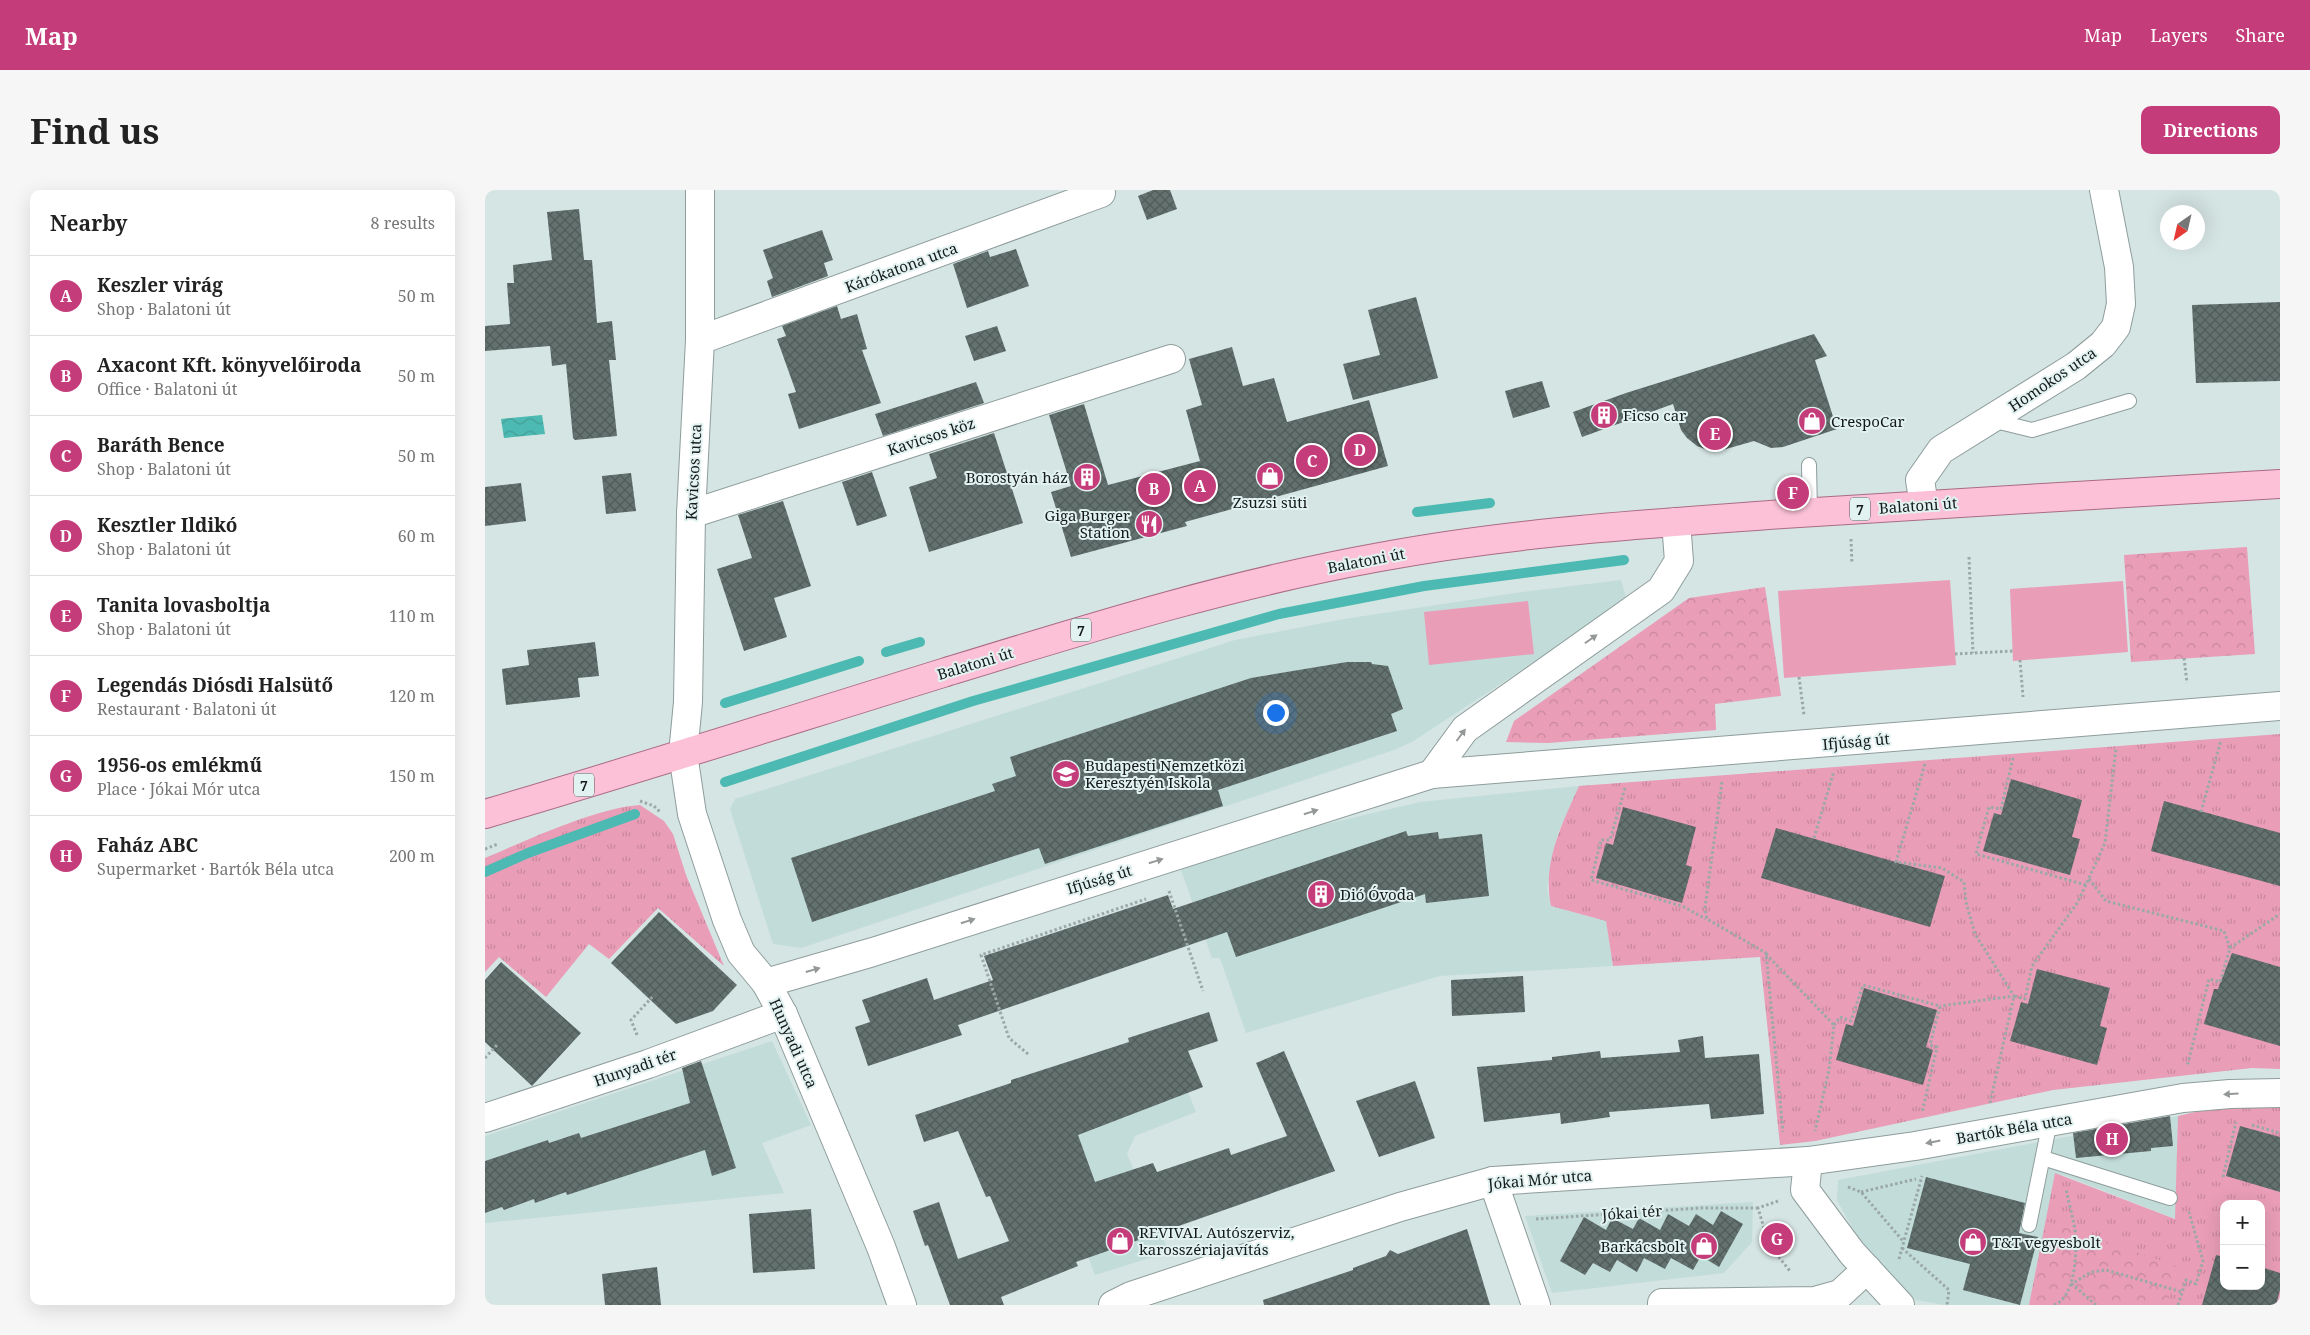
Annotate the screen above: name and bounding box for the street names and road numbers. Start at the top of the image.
street label: Kárókatona utca [842,237,960,297]
street label: Homokos utca [2004,342,2100,416]
street label: Kavicsos köz [885,412,977,460]
street label: Kavicsos utca [680,423,706,521]
street label: Balatoni út [1878,492,1958,518]
road number: 7 [1850,498,1870,520]
street label: Balatoni út [1326,543,1406,577]
road number: 7 [1071,618,1091,642]
street label: Balatoni út [935,642,1015,684]
street label: Ifjúság út [1822,728,1890,754]
road number: 7 [574,774,594,796]
street label: Ifjúság út [1064,860,1134,898]
street label: Hunyadi utca [765,995,823,1091]
street label: Hunyadi tér [591,1044,679,1090]
street label: Bartók Béla utca [1954,1108,2074,1148]
street label: Jókai Mór utca [1486,1164,1593,1194]
street label: Jókai tér [1600,1200,1663,1224]

